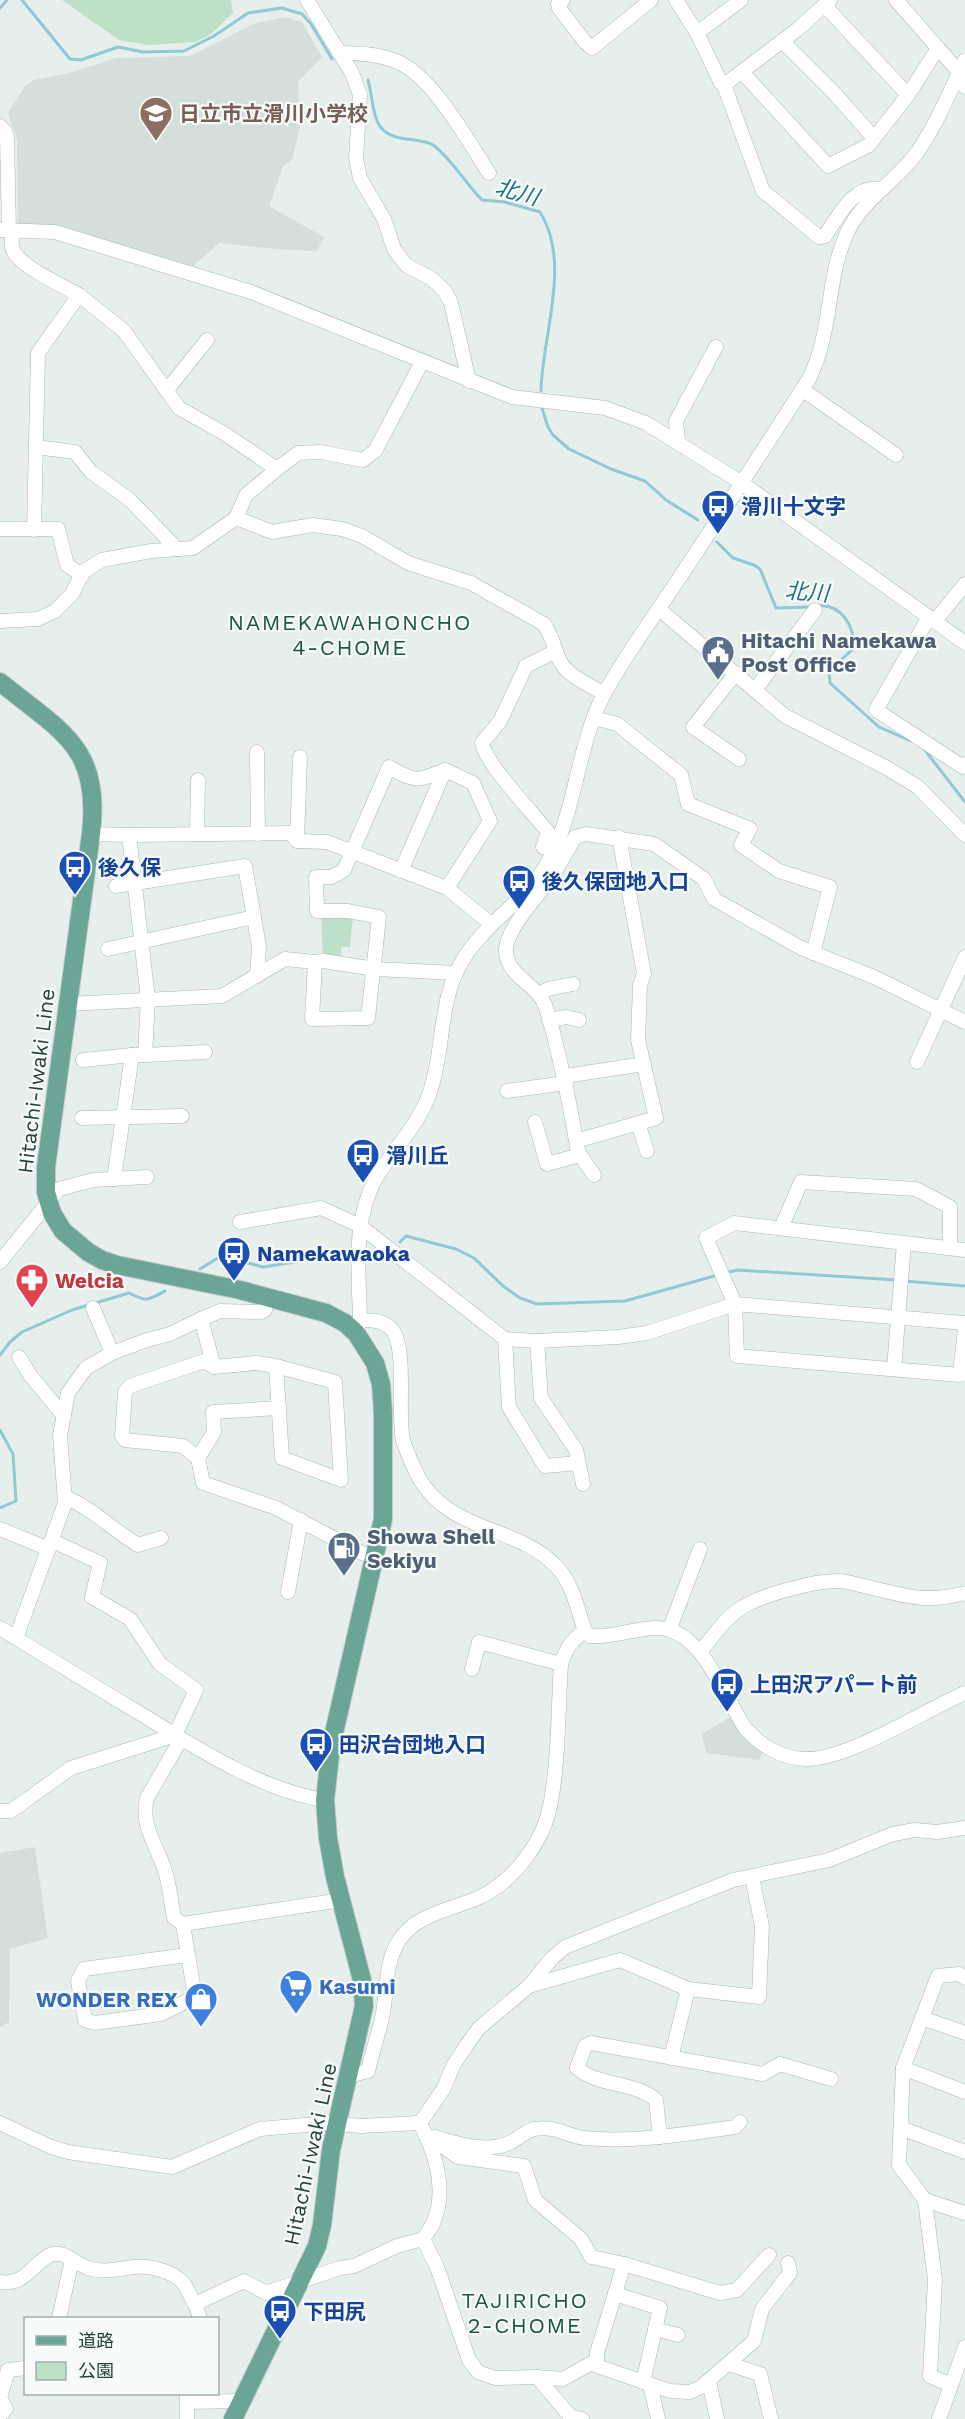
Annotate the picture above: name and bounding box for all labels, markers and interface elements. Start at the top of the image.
school or university icon: 日立市立滑川小学校 [138,95,174,142]
place label: 日立市立滑川小学校 [179,101,368,126]
water label: 北川 [492,174,544,211]
bus stop icon: 滑川十文字 [700,488,736,535]
place label: 滑川十文字 [741,494,846,519]
water label: 北川 [784,578,832,606]
district label: NAMEKAWAHONCHO 4-CHOME [228,610,472,660]
place label: Hitachi Namekawa Post Office [741,628,937,677]
public building icon: Hitachi Namekawa Post Office [700,634,736,681]
bus stop icon: 後久保 [57,849,93,896]
place label: 後久保 [98,855,162,880]
bus stop icon: 後久保団地入口 [501,863,537,910]
place label: 後久保団地入口 [542,869,689,894]
street label: Hitachi-Iwaki Line [12,987,60,1175]
bus stop icon: 滑川丘 [345,1137,381,1184]
place label: 滑川丘 [386,1143,449,1168]
bus stop icon: Namekawaoka [216,1235,252,1282]
place label: Namekawaoka [257,1241,411,1266]
pharmacy icon: Welcia [14,1262,50,1309]
place label: Welcia [55,1268,125,1293]
place label: Showa Shell Sekiyu [367,1524,495,1573]
fuel station icon: Showa Shell Sekiyu [326,1530,362,1577]
bus stop icon: 上田沢アパート前 [709,1666,745,1713]
place label: 上田沢アパート前 [750,1672,918,1697]
bus stop icon: 田沢台団地入口 [298,1726,334,1773]
place label: 田沢台団地入口 [339,1732,486,1757]
supermarket icon: Kasumi [278,1968,314,2015]
place label: Kasumi [319,1974,396,1999]
shop icon: WONDER REX [183,1981,219,2028]
place label: WONDER REX [36,1987,178,2012]
street label: Hitachi-Iwaki Line [278,2060,342,2248]
district label: TAJIRICHO 2-CHOME [461,2288,589,2338]
bus stop icon: 下田尻 [262,2293,298,2340]
place label: 下田尻 [303,2299,366,2324]
legend [24,2317,219,2395]
text: 道路 [78,2330,114,2351]
text: 公園 [78,2360,114,2381]

